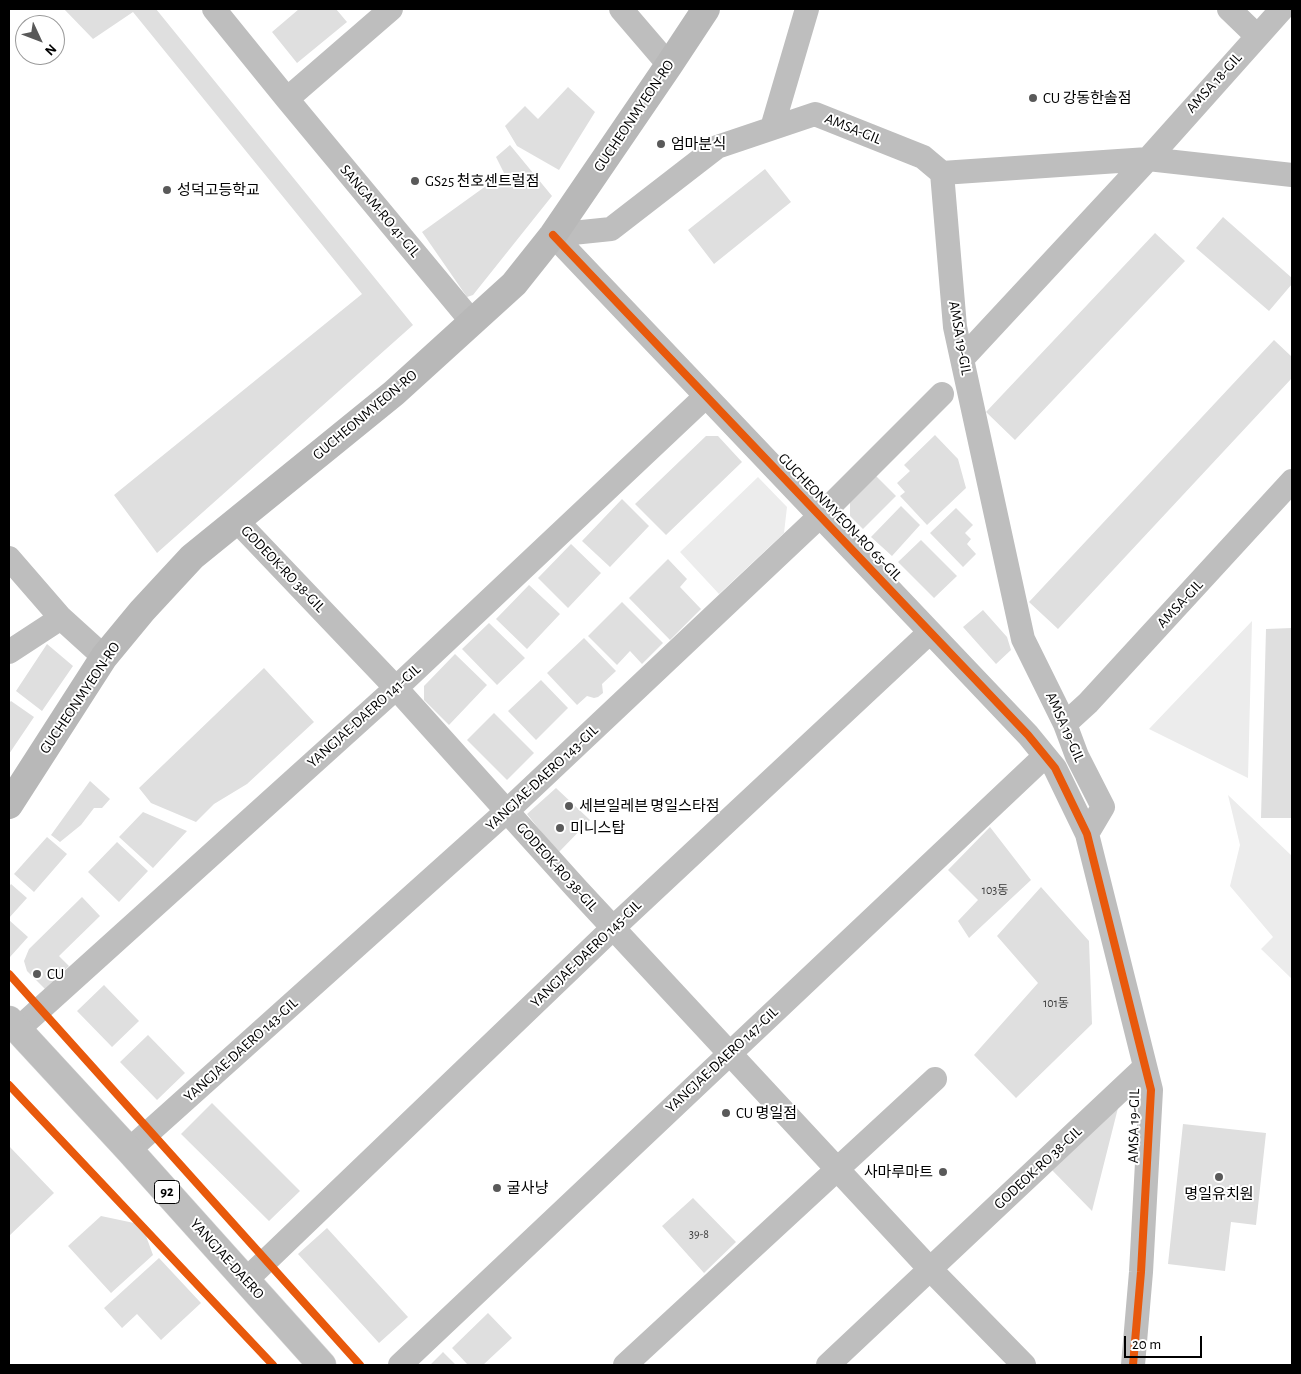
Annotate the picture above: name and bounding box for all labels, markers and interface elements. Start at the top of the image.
north arrow [15,15,65,65]
text: N [42,41,59,58]
street label: AMSA 18-GIL [1182,49,1246,117]
street label: GUCHEONMYEON-RO [590,57,678,175]
place label: CU 강동한솔점 [1043,89,1132,107]
marker: CU 강동한솔점 [1027,92,1039,104]
street label: AMSA-GIL [822,110,884,148]
place label: 엄마분식 [671,135,726,153]
marker: 엄마분식 [655,138,667,150]
street label: SANGAM-RO 41-GIL [336,161,424,261]
place label: GS25 천호센트럴점 [425,172,539,190]
marker: GS25 천호센트럴점 [409,175,421,187]
place label: 성덕고등학교 [177,181,260,199]
marker: 성덕고등학교 [161,184,173,196]
street label: AMSA 19-GIL [945,300,975,376]
street label: GUCHEONMYEON-RO [309,366,421,464]
street label: GUCHEONMYEON-RO 65-GIL [774,449,906,585]
street label: GODEOK-RO 38-GIL [237,522,329,616]
street label: AMSA-GIL [1153,576,1207,632]
street label: GUCHEONMYEON-RO [36,639,124,757]
street label: YANGJAE-DAERO 141-GIL [304,660,424,772]
street label: AMSA 19-GIL [1042,689,1088,765]
street label: YANGJAE-DAERO 143-GIL [482,721,602,835]
place label: 세븐일레븐 명일스타점 [579,797,719,815]
marker: 세븐일레븐 명일스타점 [563,800,575,812]
street label: GODEOK-RO 38-GIL [512,819,602,915]
place label: 미니스탑 [570,819,625,837]
marker: 미니스탑 [554,822,566,834]
house number: 103동 [982,883,1008,897]
street label: YANGJAE-DAERO 145-GIL [527,896,645,1012]
place label: CU [47,965,64,983]
marker: CU [31,968,43,980]
street label: YANGJAE-DAERO 143-GIL [180,994,302,1106]
house number: 101동 [1043,996,1069,1010]
street label: YANGJAE-DAERO 147-GIL [662,1003,782,1117]
street label: AMSA 19-GIL [1124,1088,1144,1164]
place label: CU 명일점 [736,1104,797,1122]
marker: CU 명일점 [720,1107,732,1119]
street label: GODEOK-RO 38-GIL [990,1123,1086,1213]
place label: 사마루마트 [864,1163,933,1181]
marker: 사마루마트 [937,1166,949,1178]
marker: 명일유치원 [1213,1171,1225,1183]
place label: 굴사냥 [507,1179,548,1197]
road number: 92 [154,1180,180,1204]
marker: 굴사냥 [491,1182,503,1194]
place label: 명일유치원 [1185,1185,1253,1203]
street label: YANGJAE-DAERO [186,1215,268,1303]
house number: 39-8 [689,1227,709,1241]
scale bar [1126,1326,1204,1358]
text: 20 m [1132,1337,1161,1352]

